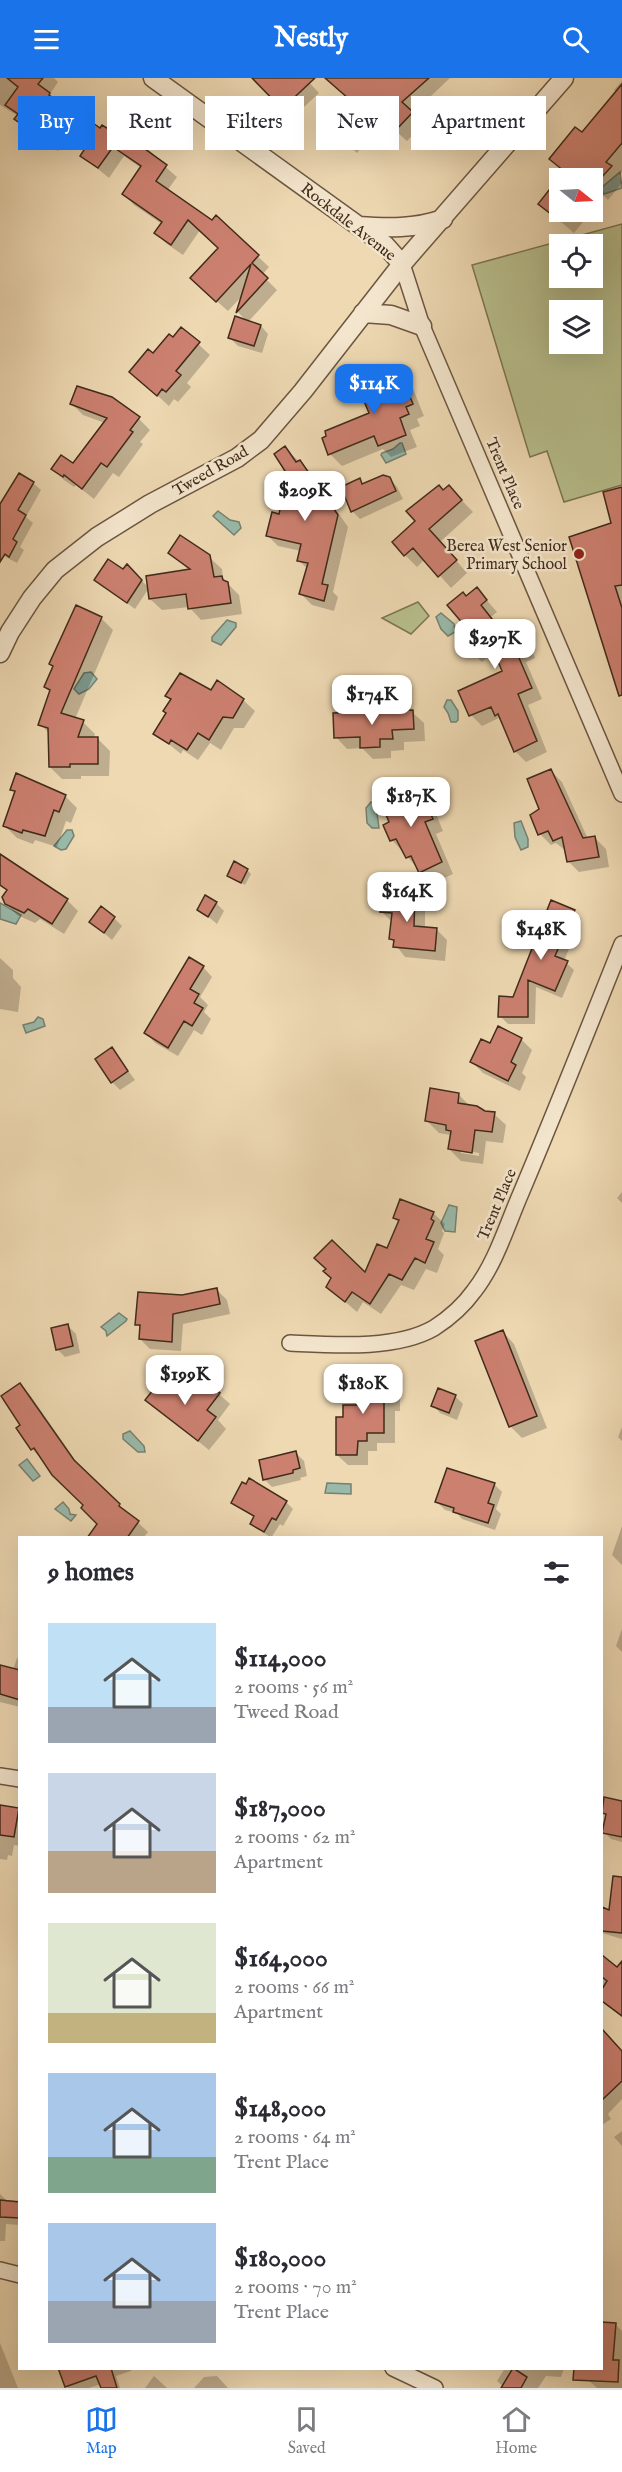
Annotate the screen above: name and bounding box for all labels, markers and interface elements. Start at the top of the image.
text: Nestly [274,22,348,56]
icon: menu [30,23,63,56]
icon: search [559,23,592,56]
chip: Buy [18,96,95,150]
chip: Rent [107,96,193,150]
chip: Filters [205,96,304,150]
chip: New [316,96,399,150]
chip: Apartment [411,96,546,150]
north arrow [549,168,603,222]
map controls [549,168,603,354]
street label: Rockdale Avenue [296,179,399,266]
button: locate [549,234,603,288]
button: layers [549,300,603,354]
pin: $114K [332,364,416,415]
text: $114K [349,371,399,396]
street label: Trent Place [480,435,528,513]
street label: Tweed Road [170,442,253,501]
pin: $209K [263,471,347,522]
text: $209K [278,478,332,503]
place label: Berea West Senior Primary School [446,537,568,575]
marker: Berea West Senior Primary School [572,547,586,561]
pin: $297K [453,619,537,670]
text: $297K [468,626,522,651]
pin: $174K [330,675,414,726]
text: $174K [346,682,398,707]
pin: $187K [369,777,453,828]
text: $187K [386,784,436,809]
pin: $164K [365,872,449,923]
text: $164K [381,879,433,904]
pin: $148K [499,910,583,961]
text: $148K [516,917,566,942]
street label: Trent Place [474,1166,522,1244]
pin: $199K [143,1355,227,1406]
text: $199K [160,1362,210,1387]
pin: $180K [321,1364,405,1415]
text: $180K [338,1371,388,1396]
text: 9 homes [48,1556,134,1589]
icon: filters [540,1556,573,1589]
text: $114,000 [234,1642,326,1675]
icon: home [96,1647,168,1719]
text: 2 rooms · 56 m² [234,1675,353,1700]
text: Tweed Road [234,1700,339,1725]
text: $187,000 [234,1792,326,1825]
icon: home [96,1797,168,1869]
text: 2 rooms · 62 m² [234,1825,356,1850]
text: Apartment [234,1850,323,1875]
text: $164,000 [234,1942,328,1975]
icon: home [96,1947,168,2019]
text: 2 rooms · 66 m² [234,1975,355,2000]
text: Apartment [234,2000,323,2025]
text: $148,000 [234,2092,326,2125]
icon: home [96,2097,168,2169]
text: 2 rooms · 64 m² [234,2125,356,2150]
text: Trent Place [234,2150,329,2175]
text: $180,000 [234,2242,326,2275]
icon: home [96,2247,168,2319]
text: 2 rooms · 70 m² [234,2275,357,2300]
text: Trent Place [234,2300,329,2325]
tab: Map [85,2403,118,2459]
tab: Saved [288,2403,326,2459]
tab: Home [495,2403,537,2459]

